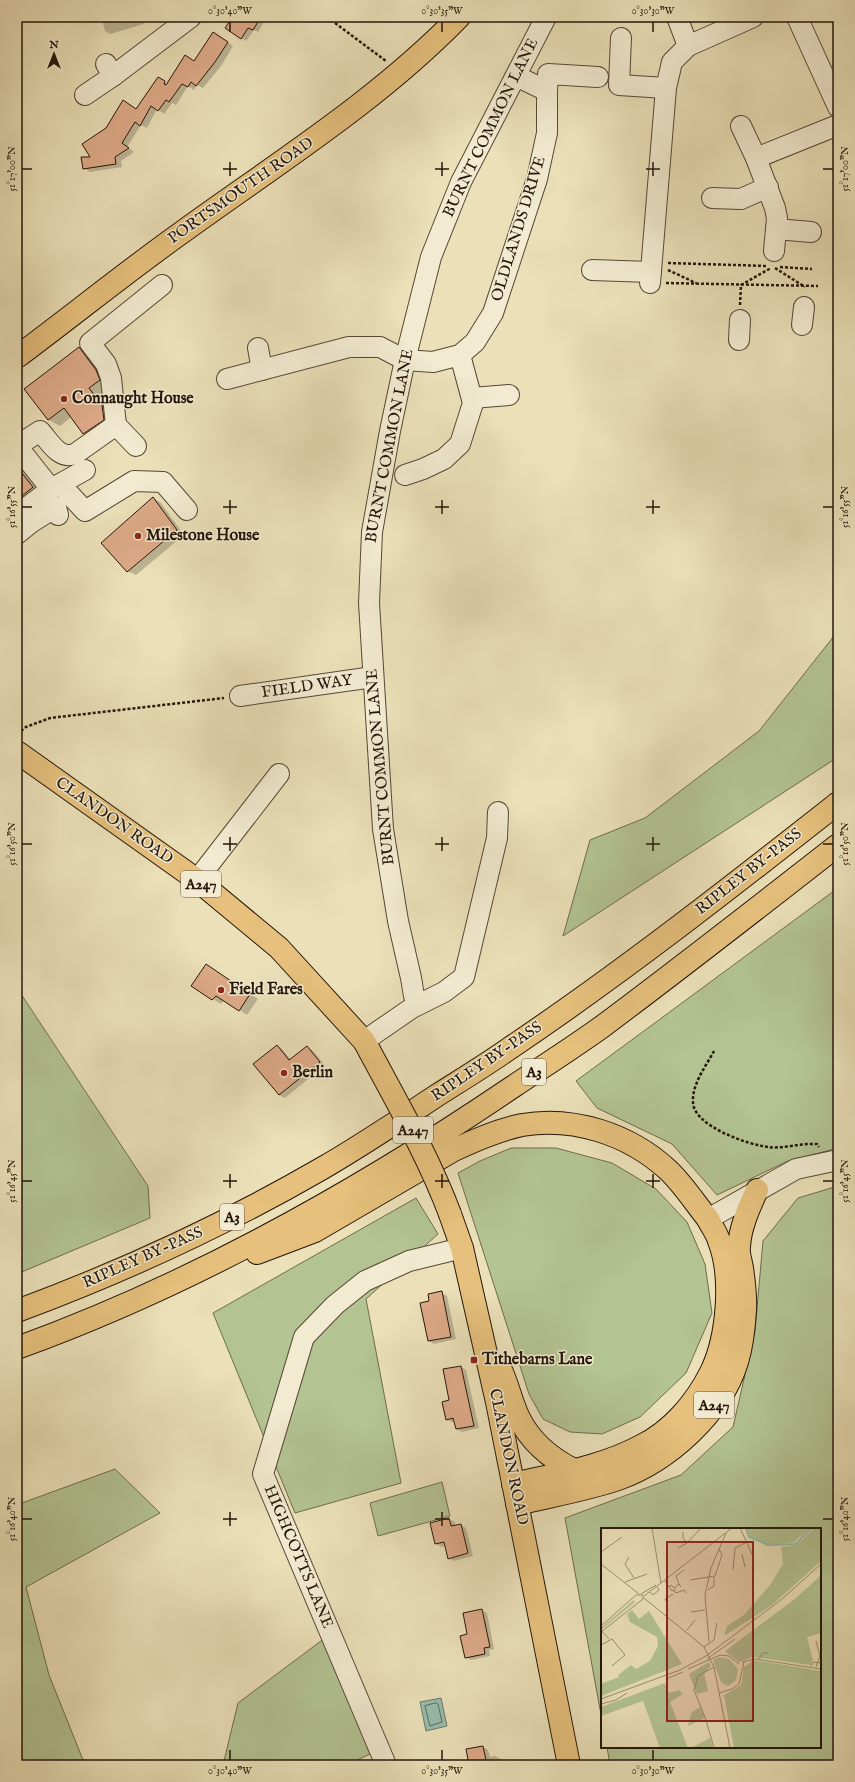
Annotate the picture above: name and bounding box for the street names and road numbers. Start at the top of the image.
street label: BURNT COMMON LANE [439,35,543,221]
street label: PORTSMOUTH ROAD [164,133,318,249]
street label: OLDLANDS DRIVE [487,154,551,304]
street label: BURNT COMMON LANE [361,347,419,545]
street label: BURNT COMMON LANE [362,668,400,866]
street label: FIELD WAY [260,671,355,703]
street label: CLANDON ROAD [51,773,177,869]
street label: RIPLEY BY-PASS [692,824,806,920]
road number: A247 [181,871,221,897]
street label: RIPLEY BY-PASS [428,1018,546,1106]
road number: A3 [522,1059,546,1085]
road number: A247 [393,1117,433,1143]
road number: A3 [220,1204,244,1230]
street label: RIPLEY BY-PASS [80,1223,206,1293]
street label: CLANDON ROAD [484,1387,532,1527]
road number: A247 [694,1392,734,1418]
street label: HIGHCOTTS LANE [259,1482,337,1632]

